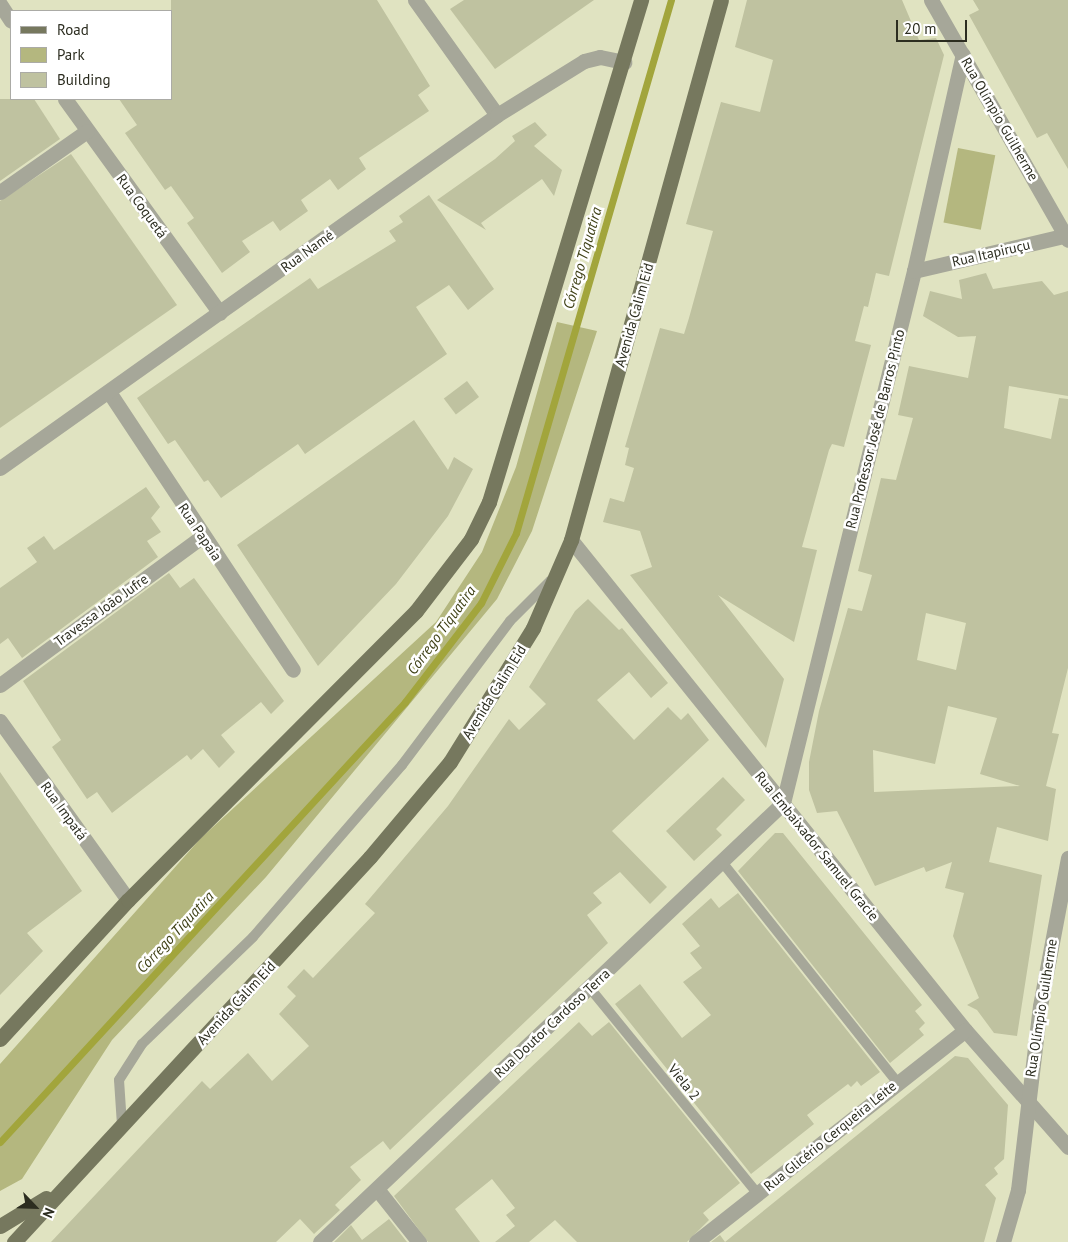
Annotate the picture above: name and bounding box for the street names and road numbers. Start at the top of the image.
street label: Rua Olímpio Guilherme [958,54,1042,184]
street label: Rua Coquetá [113,171,171,241]
street label: Rua Namé [277,226,337,276]
street label: Rua Itapiruçu [950,236,1032,270]
street label: Avenida Calim Eid [611,261,657,369]
street label: Rua Professor José de Barros Pinto [842,328,908,530]
street label: Rua Papaia [175,500,225,564]
street label: Travessa João Jufre [51,570,151,650]
street label: Avenida Calim Eid [458,642,530,742]
street label: Rua Embaixador Samuel Gracie [752,768,882,924]
street label: Rua Impatá [37,779,91,843]
street label: Rua Olímpio Guilherme [1022,938,1060,1078]
street label: Avenida Calim Eid [193,958,279,1048]
street label: Rua Doutor Cardoso Terra [491,965,613,1081]
street label: Viela 2 [665,1061,703,1103]
street label: Rua Glicério Cerqueira Leite [760,1077,900,1195]

